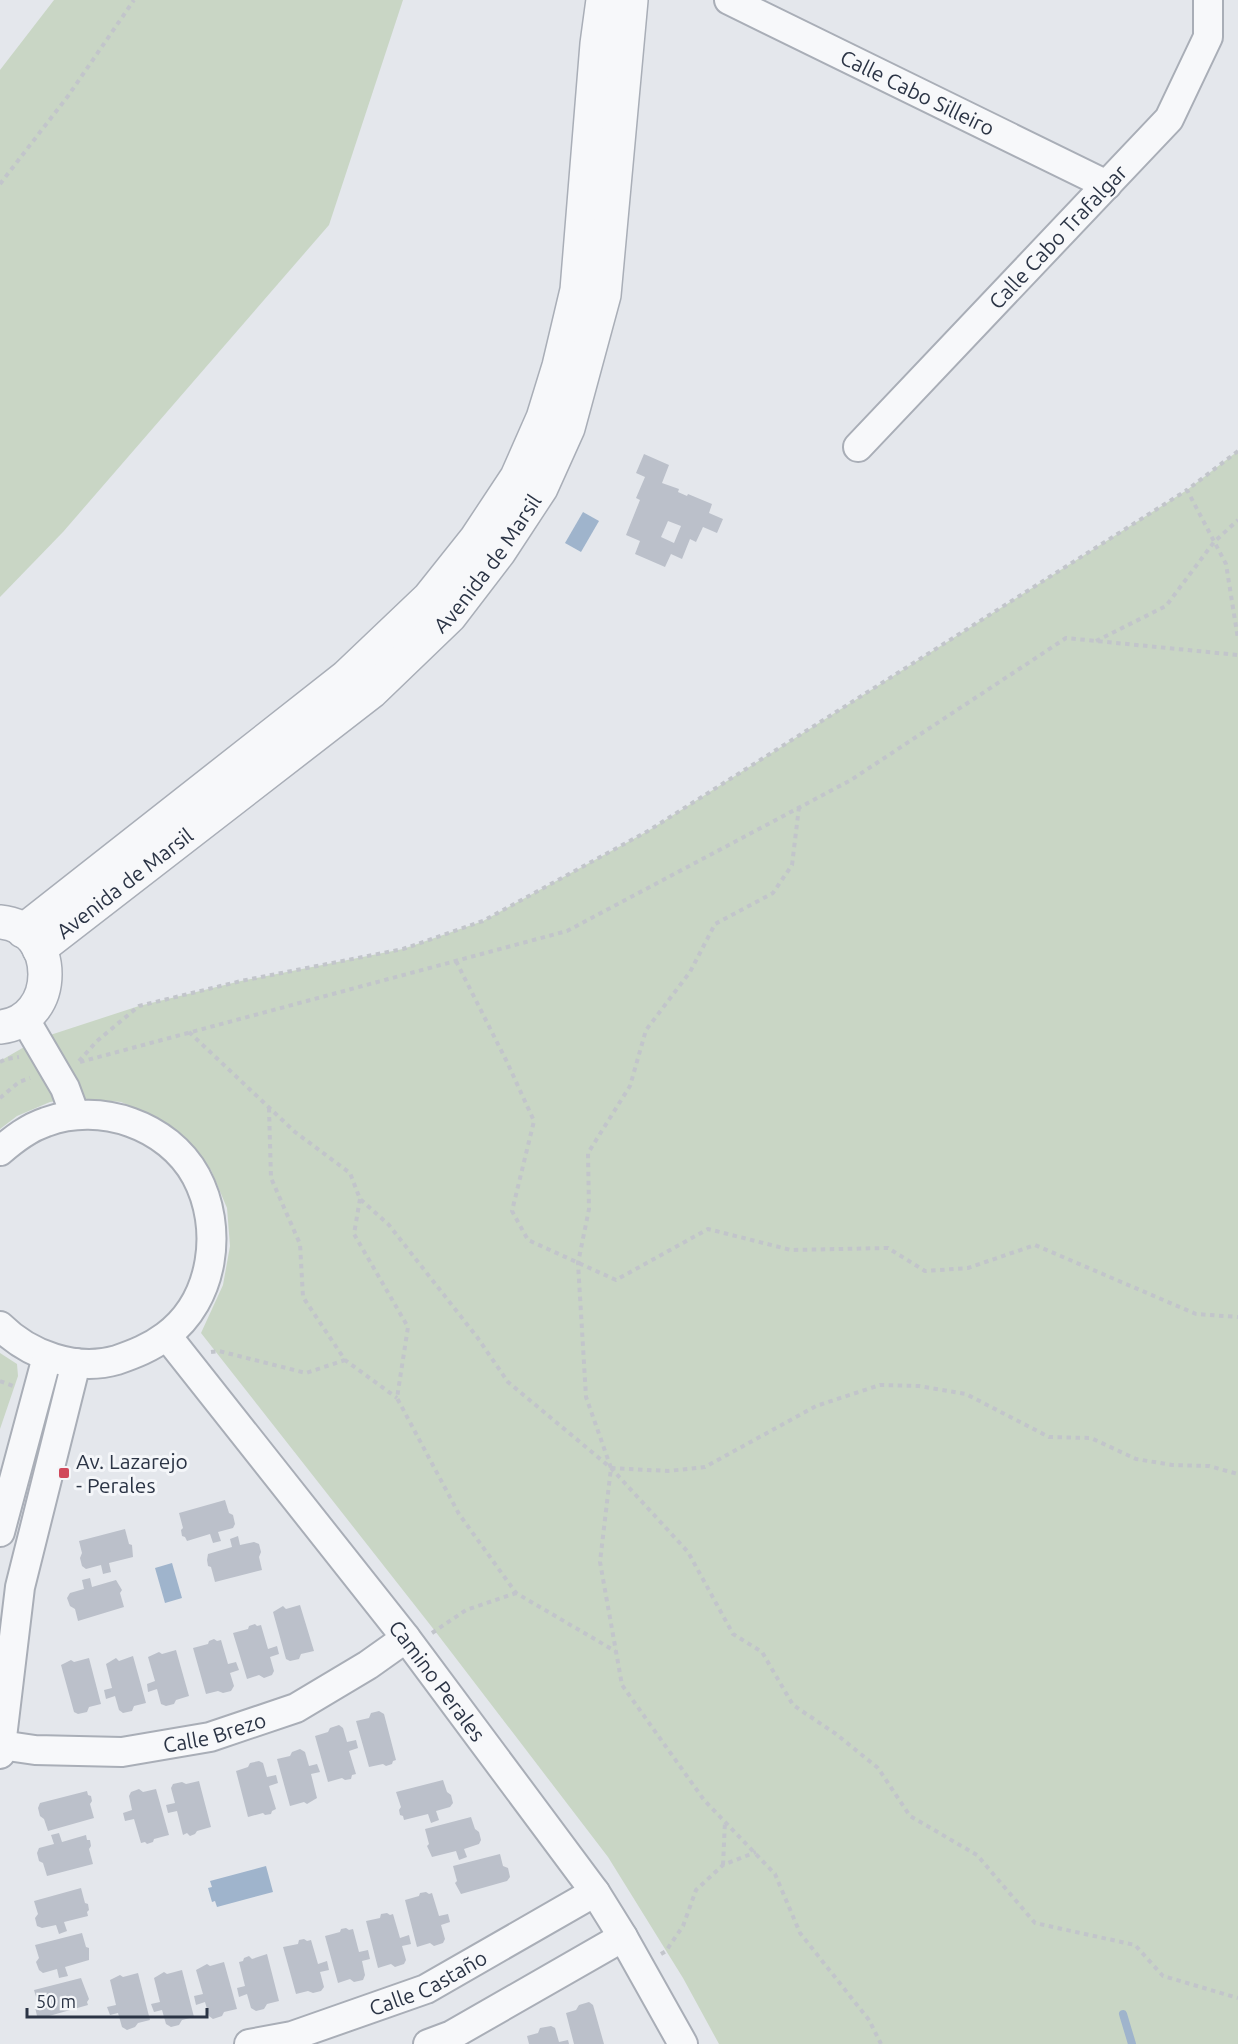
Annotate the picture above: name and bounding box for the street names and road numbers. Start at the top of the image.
street label: Calle Cabo Silleiro [837,45,999,140]
street label: Calle Cabo Trafalgar [984,160,1131,313]
street label: Avenida de Marsil [428,490,546,637]
street label: Avenida de Marsil [52,823,197,943]
street label: Camino Perales [384,1615,490,1746]
street label: Calle Brezo [161,1707,269,1757]
street label: Calle Castaño [366,1945,491,2020]

